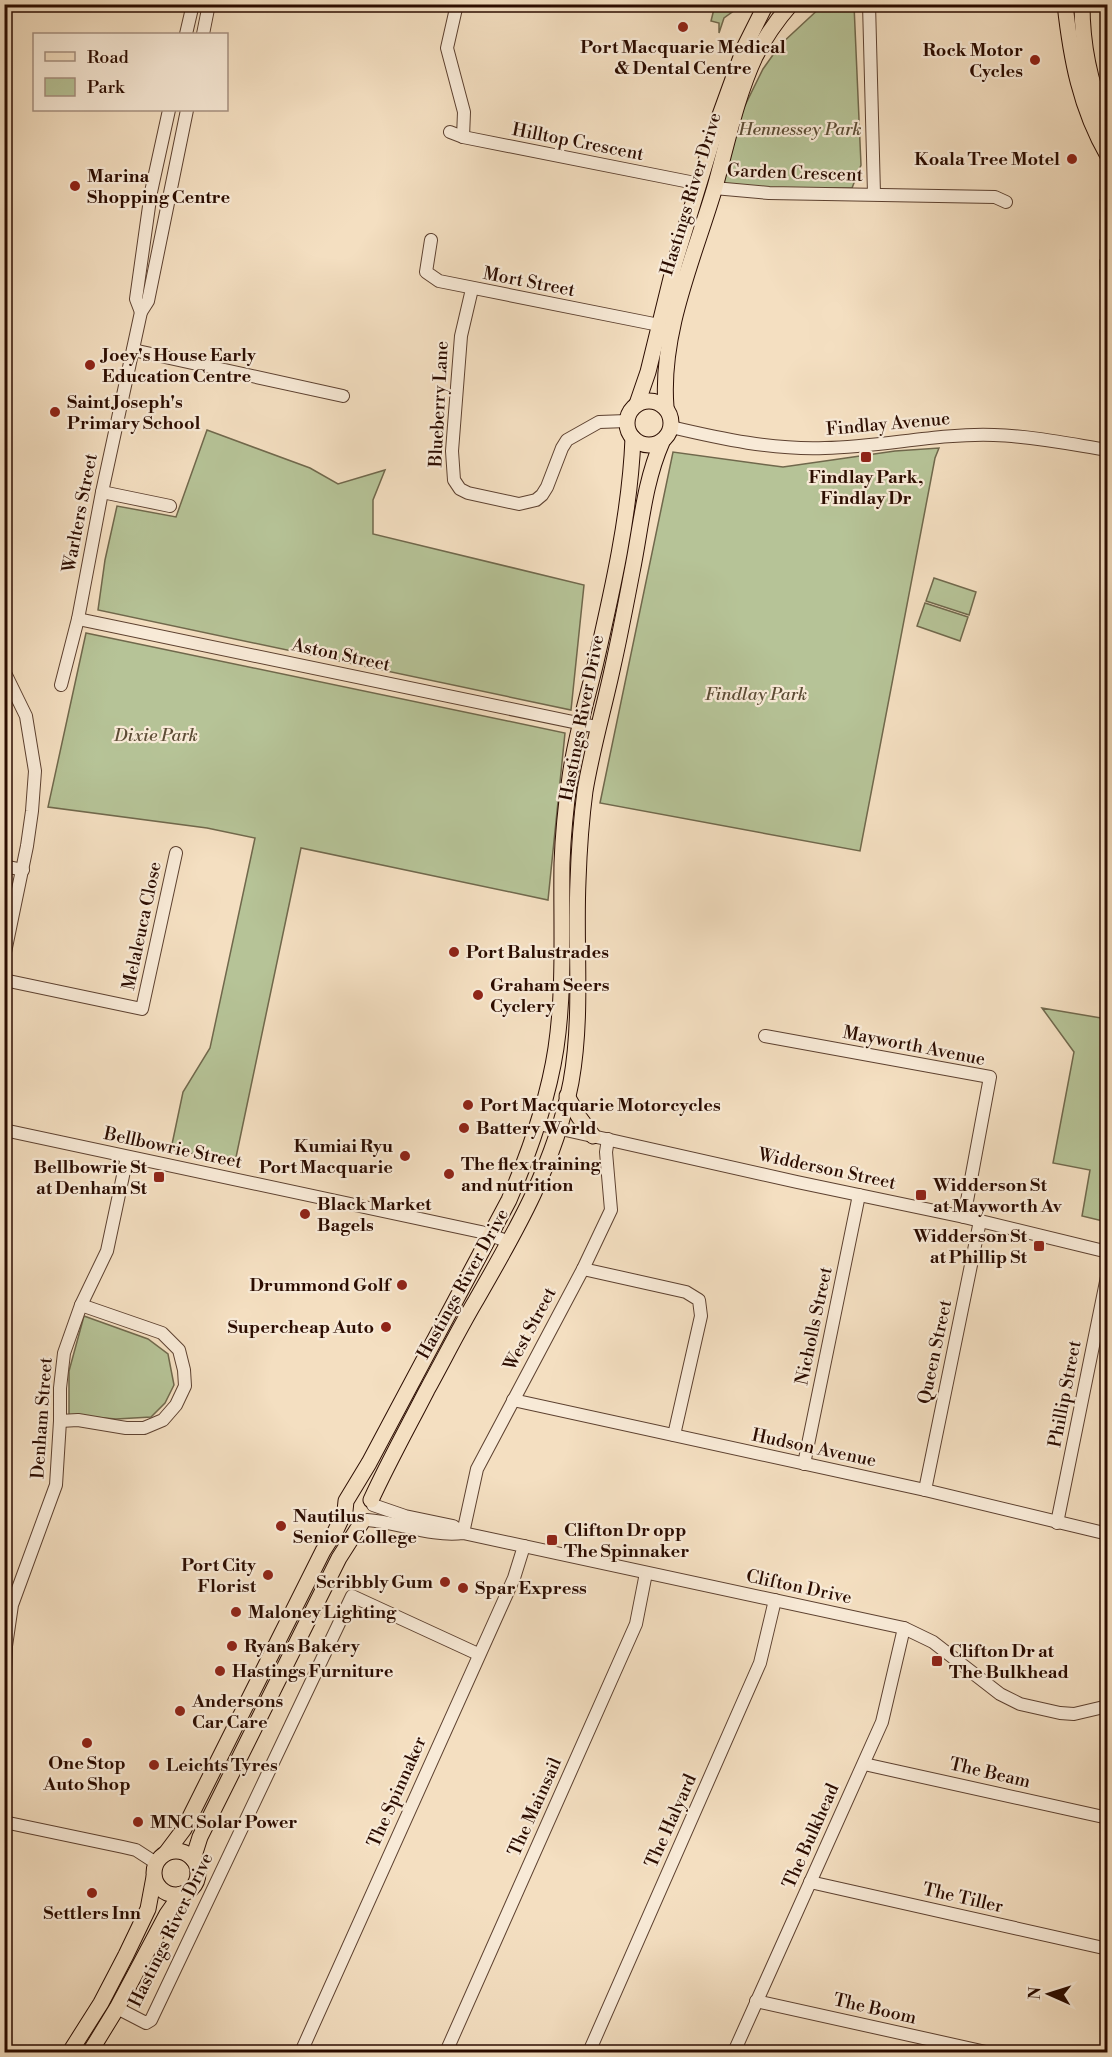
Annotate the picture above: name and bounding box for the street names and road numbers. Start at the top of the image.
street label: Hastings River Drive [655,110,727,278]
street label: Hilltop Crescent [510,118,646,166]
street label: Garden Crescent [727,159,864,187]
street label: Mort Street [481,262,578,302]
street label: Blueberry Lane [424,340,454,469]
street label: Findlay Avenue [825,407,951,441]
street label: Warlters Street [57,451,103,575]
street label: Aston Street [289,633,393,677]
street label: Hastings River Drive [555,633,609,803]
street label: Melaleuca Close [117,860,167,992]
street label: Mayworth Avenue [841,1021,987,1071]
street label: Bellbowrie Street [101,1122,245,1174]
street label: Widderson Street [755,1143,899,1195]
street label: Hastings River Drive [412,1205,514,1363]
street label: Nicholls Street [790,1264,838,1387]
street label: West Street [498,1283,562,1376]
street label: Queen Street [913,1297,957,1406]
street label: Phillip Street [1043,1338,1087,1449]
street label: Denham Street [26,1356,58,1480]
street label: Hudson Avenue [750,1424,878,1472]
street label: Clifton Drive [744,1565,854,1609]
street label: The Spinnaker [362,1733,432,1851]
street label: The Mainsail [503,1753,567,1860]
street label: The Beam [947,1753,1033,1794]
street label: The Halyard [640,1770,702,1872]
street label: The Bulkhead [778,1779,845,1892]
street label: Hastings River Drive [124,1849,218,2011]
street label: The Tiller [921,1878,1006,1918]
street label: The Boom [831,1988,919,2030]

